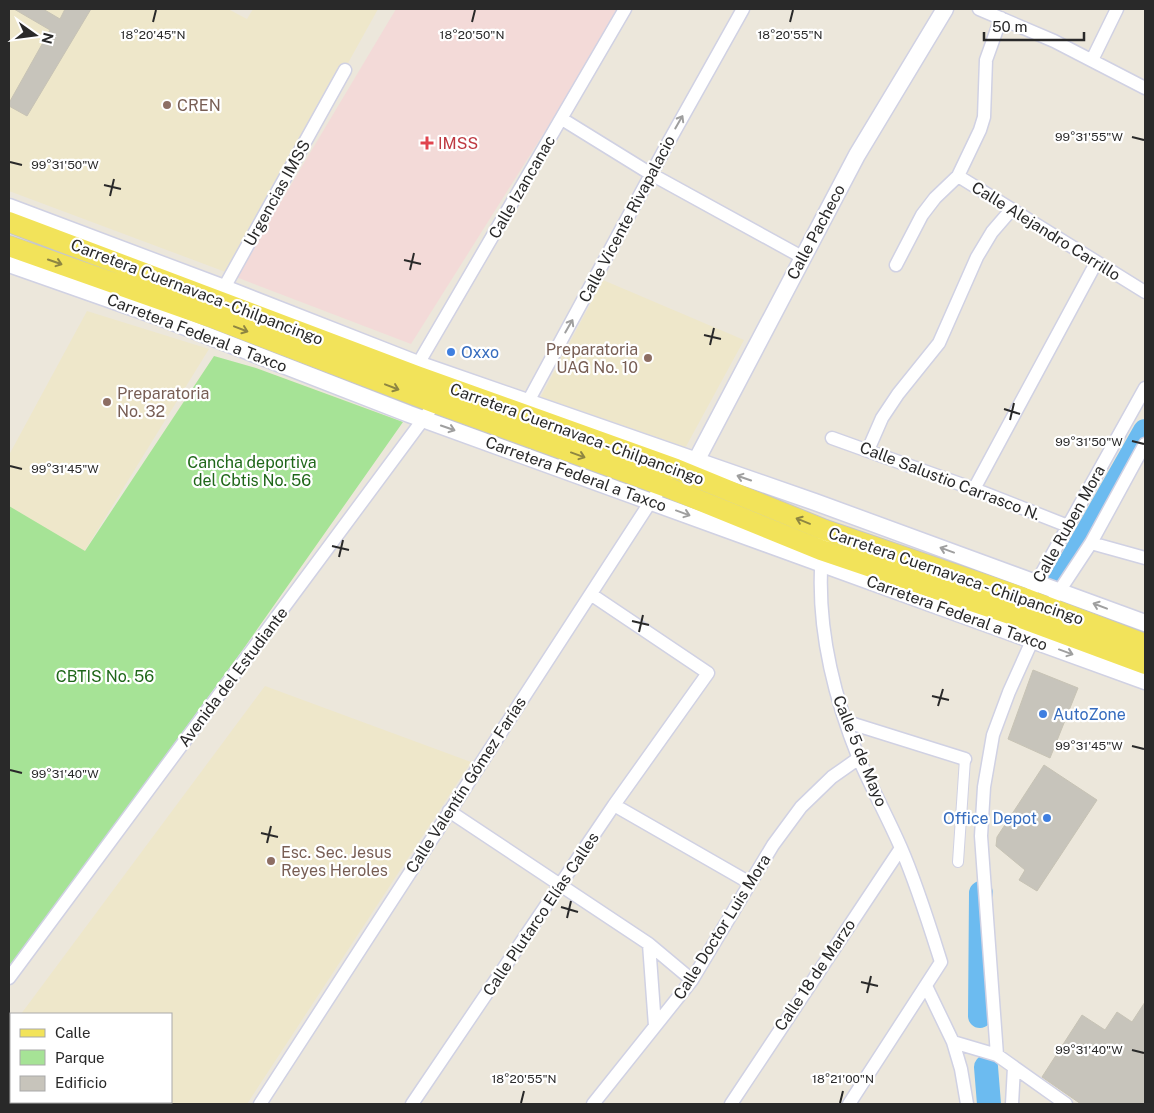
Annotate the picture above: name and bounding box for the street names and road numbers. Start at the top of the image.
street label: Calle Izancanac [485,132,559,242]
street label: Calle Vicente Rivapalacio [575,132,679,306]
street label: Urgencias IMSS [240,136,314,250]
street label: Calle Alejandro Carrillo [968,177,1124,285]
street label: Calle Pacheco [783,181,849,283]
street label: Carretera Cuernavaca - Chilpancingo [68,235,326,349]
street label: Carretera Federal a Taxco [104,290,290,376]
street label: Carretera Cuernavaca - Chilpancingo [447,379,707,489]
street label: Carretera Federal a Taxco [483,432,669,516]
street label: Calle Salustio Carrasco N. [857,438,1043,524]
street label: Calle Ruben Mora [1029,462,1109,586]
street label: Carretera Cuernavaca - Chilpancingo [826,523,1086,629]
street label: Carretera Federal a Taxco [864,571,1050,655]
street label: Avenida del Estudiante [174,604,292,750]
street label: Calle Valentín Gómez Farías [402,693,530,877]
street label: Calle 5 de Mayo [829,693,891,809]
street label: Calle Plutarco Elías Calles [479,829,603,999]
street label: Calle Doctor Luis Mora [669,851,775,1003]
street label: Calle 18 de Marzo [771,916,859,1034]

